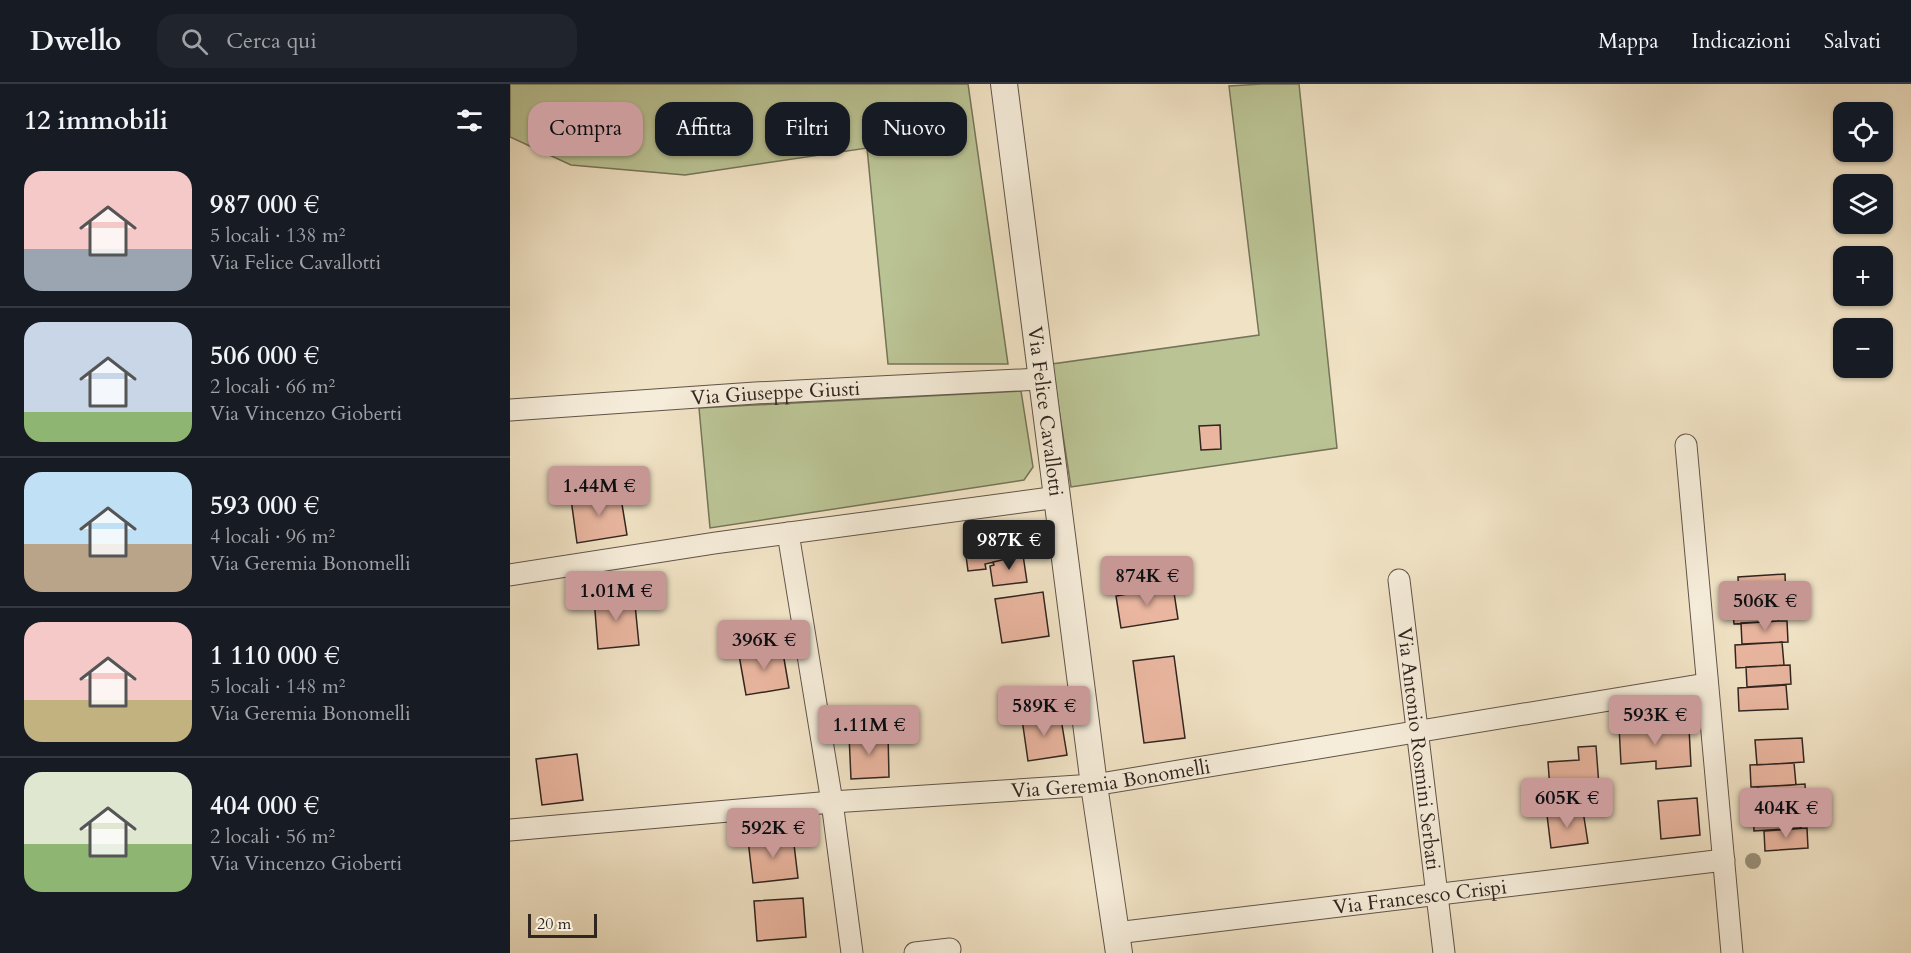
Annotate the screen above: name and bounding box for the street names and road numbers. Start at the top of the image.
street label: Via Felice Cavallotti [1022,325,1070,498]
street label: Via Giuseppe Giusti [690,374,861,411]
street label: Via Antonio Rosmini Serbati [1391,626,1447,872]
street label: Via Geremia Bonomelli [1010,752,1213,804]
street label: Via Francesco Crispi [1332,873,1508,920]

